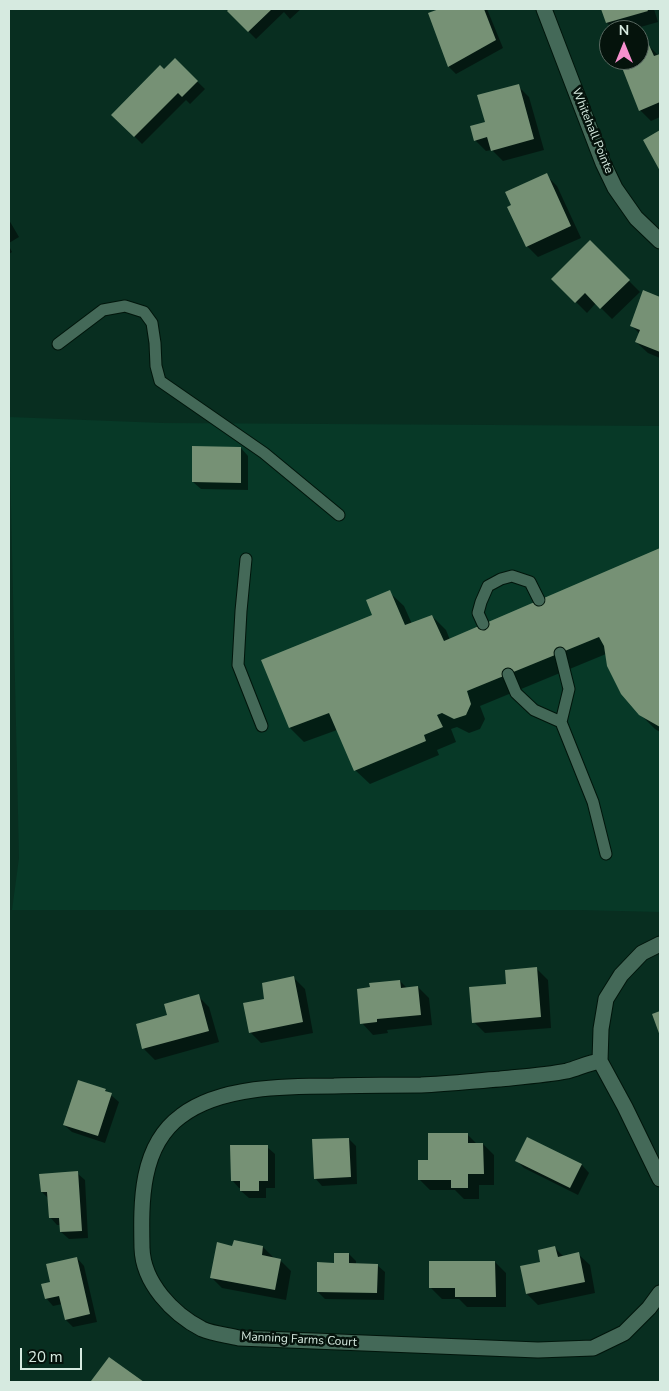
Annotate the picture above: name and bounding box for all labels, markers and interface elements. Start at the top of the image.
north arrow [599,20,649,70]
text: N [619,21,629,40]
street label: Whitehall Pointe [568,86,616,176]
street label: Manning Farms Court [241,1330,357,1350]
scale bar [22,1338,85,1370]
text: 20 m [28,1347,63,1367]

